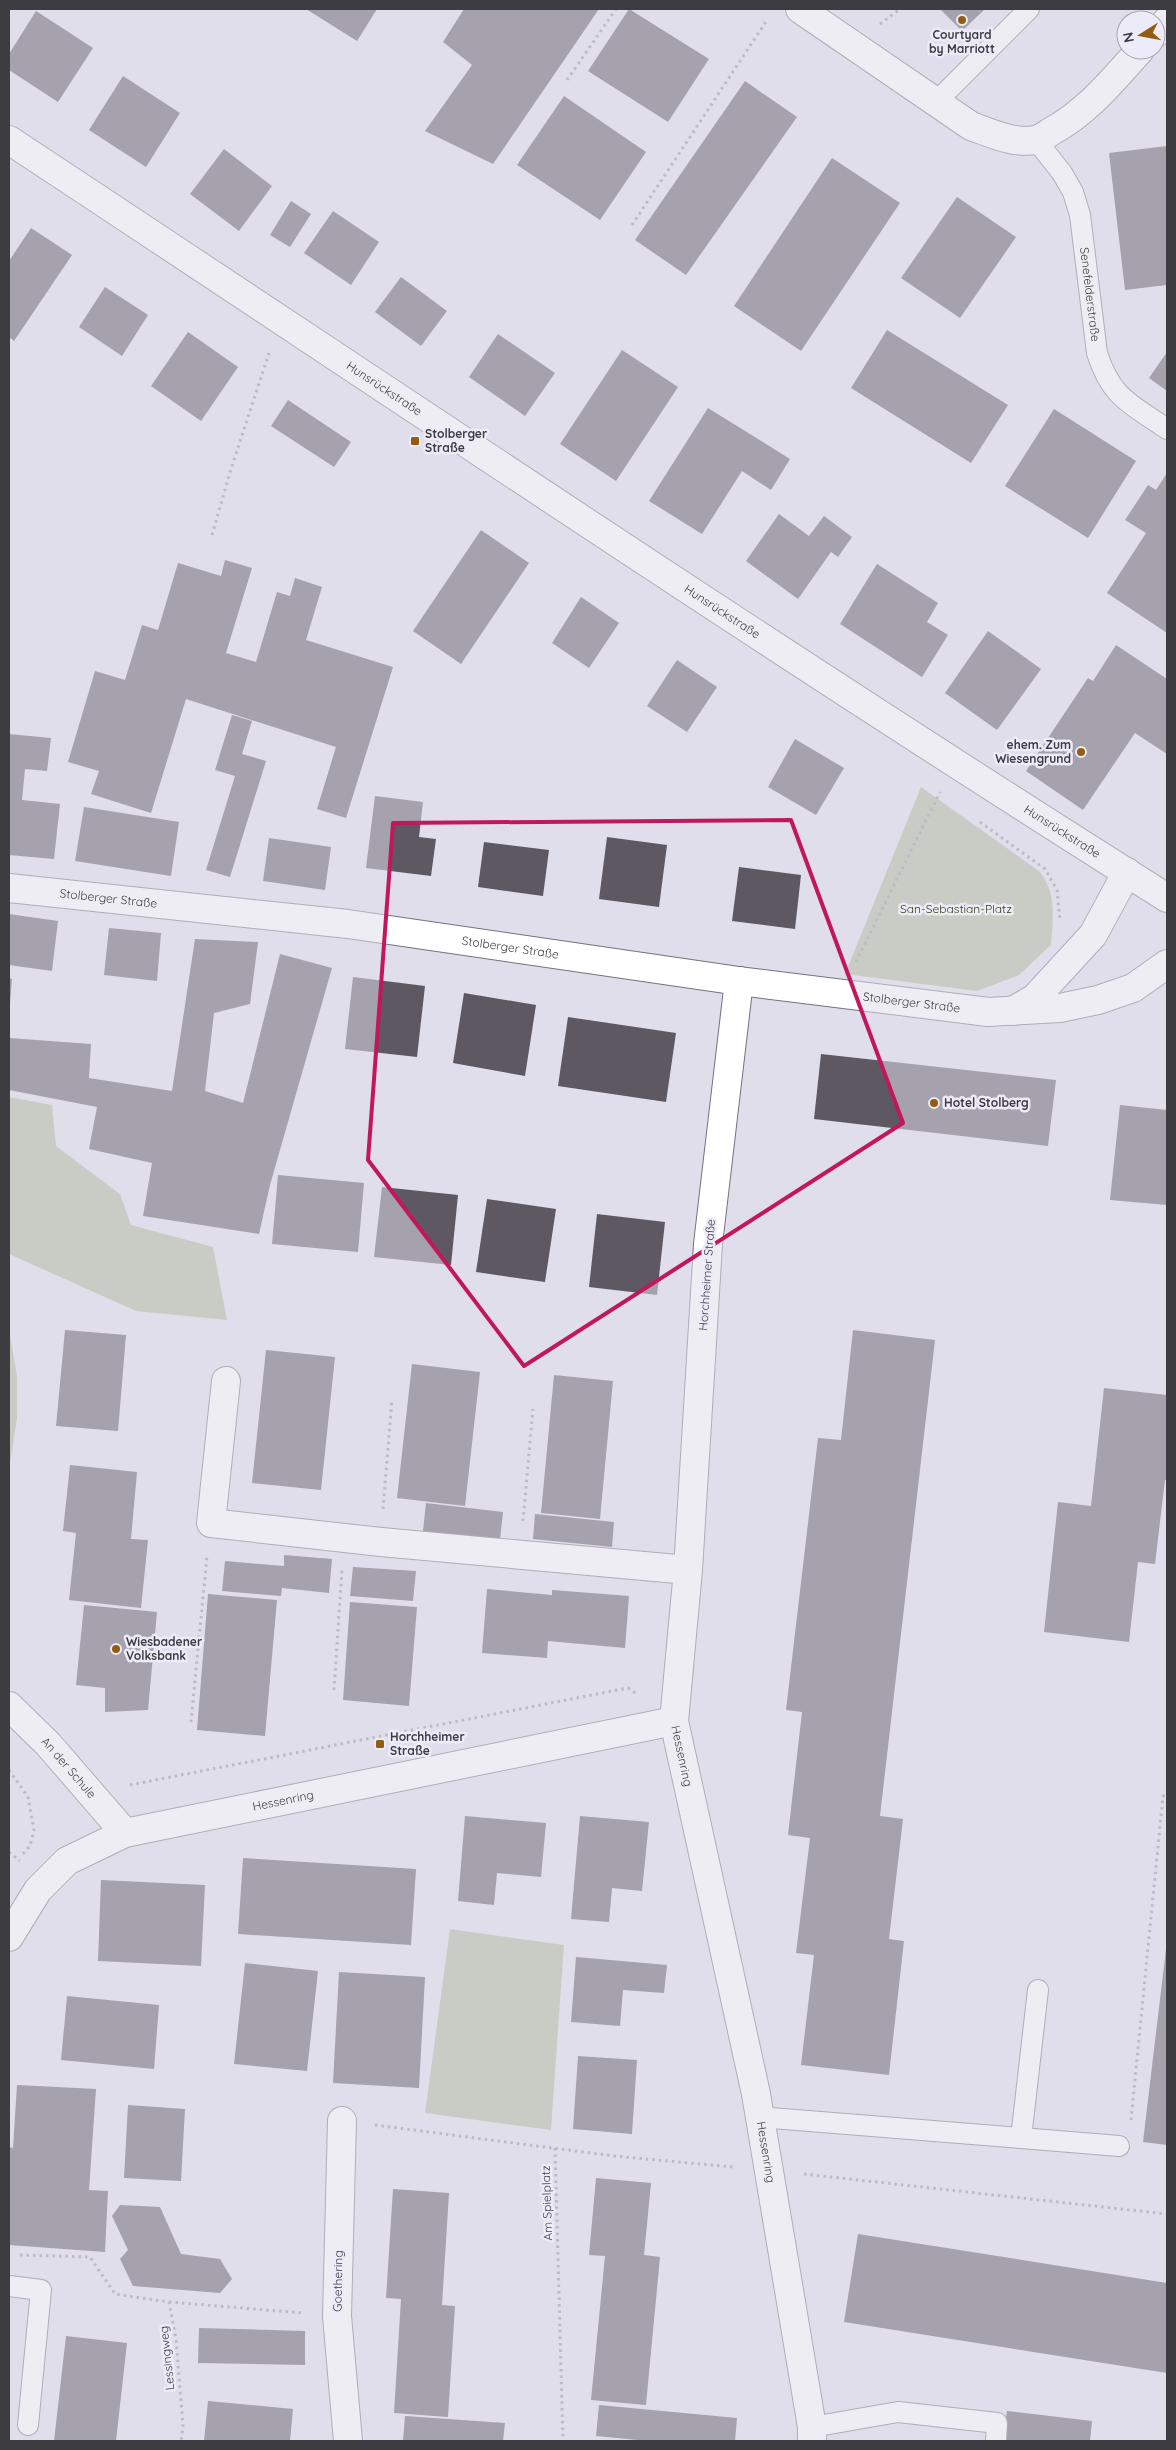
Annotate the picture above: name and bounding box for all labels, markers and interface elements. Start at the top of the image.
north arrow [1116,10,1166,60]
marker: Courtyard by Marriott [956,14,968,26]
place label: Courtyard by Marriott [929,27,995,56]
text: N [1118,31,1138,44]
street label: Senefelderstraße [1077,246,1104,342]
street label: Hunsrückstraße [344,358,425,419]
place label: Stolberger Straße [425,426,487,455]
marker: Stolberger Straße [409,435,421,447]
street label: Hunsrückstraße [682,581,763,642]
place label: ehem. Zum Wiesengrund [995,737,1071,766]
marker: ehem. Zum Wiesengrund [1075,746,1087,758]
street label: Hunsrückstraße [1021,801,1104,861]
street label: Stolberger Straße [59,885,158,911]
park label: San-Sebastian-Platz [900,901,1012,916]
street label: Stolberger Straße [461,933,560,962]
street label: Stolberger Straße [862,989,961,1016]
place label: Hotel Stolberg [944,1095,1029,1110]
marker: Hotel Stolberg [928,1097,940,1109]
street label: Horchheimer Straße [695,1219,718,1331]
place label: Wiesbadener Volksbank [126,1634,202,1663]
marker: Wiesbadener Volksbank [110,1643,122,1655]
street label: Hessenring [668,1724,696,1788]
place label: Horchheimer Straße [390,1729,465,1758]
street label: An der Schule [38,1734,100,1801]
marker: Horchheimer Straße [374,1738,386,1750]
street label: Hessenring [251,1787,315,1814]
street label: Hessenring [754,2120,779,2184]
street label: Am Spielplatz [538,2165,555,2241]
street label: Goethering [329,2250,346,2312]
street label: Lessingweg [156,2325,177,2391]

